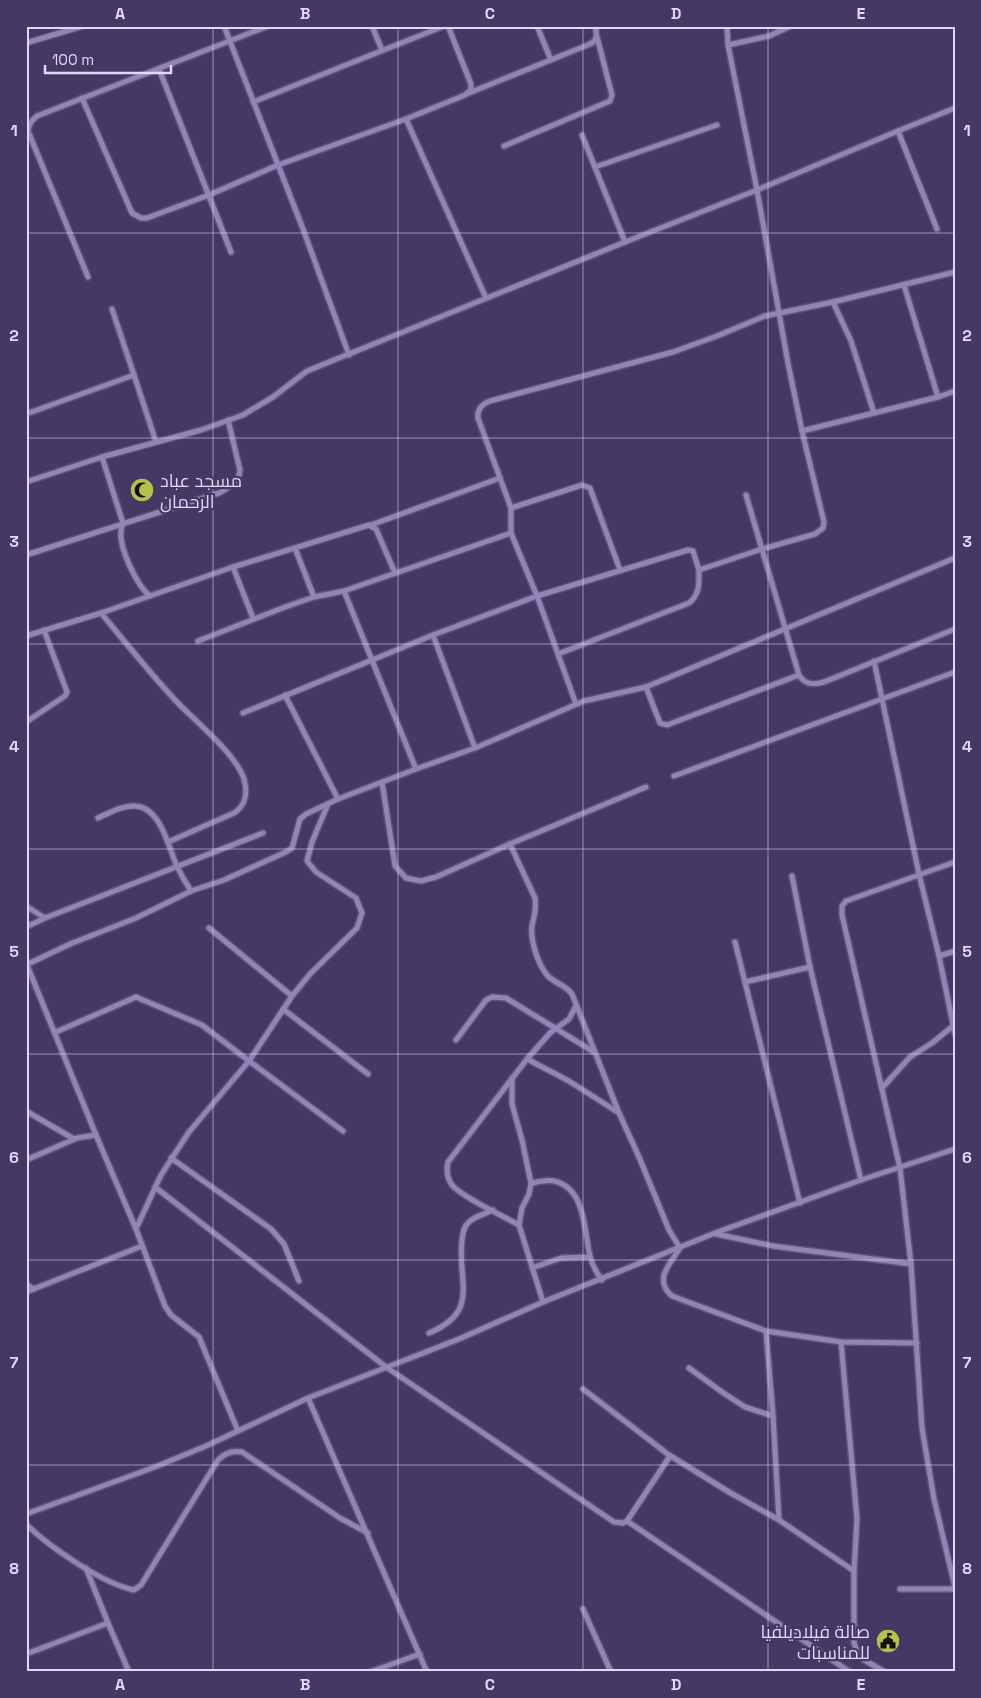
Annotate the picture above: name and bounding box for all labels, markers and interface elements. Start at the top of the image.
text: A [115,3,125,24]
text: B [300,3,310,24]
text: C [485,3,495,24]
text: D [671,3,681,24]
text: E [857,3,866,24]
scale bar [45,42,171,74]
text: 100 m [52,50,94,69]
text: 1 [10,120,18,141]
text: 1 [963,120,971,141]
text: 2 [9,325,19,346]
text: 2 [962,325,972,346]
place label: مسجد عباد الرحمان [160,469,242,513]
mosque icon: مسجد عباد الرحمان [129,477,155,503]
text: 3 [9,531,19,552]
text: 3 [962,531,972,552]
text: 4 [9,736,19,757]
text: 4 [962,736,972,757]
text: 5 [9,941,19,962]
text: 5 [962,941,972,962]
text: 6 [9,1147,19,1168]
text: 6 [962,1147,972,1168]
text: 7 [10,1352,19,1373]
text: 7 [963,1352,972,1373]
text: 8 [9,1558,19,1579]
text: 8 [962,1558,972,1579]
place label: صالة فيلاديلفيا للمناسبات [761,1620,870,1664]
public building icon: صالة فيلاديلفيا للمناسبات [875,1628,901,1654]
text: A [115,1674,125,1695]
text: B [300,1674,310,1695]
text: C [485,1674,495,1695]
text: D [671,1674,681,1695]
text: E [857,1674,866,1695]

